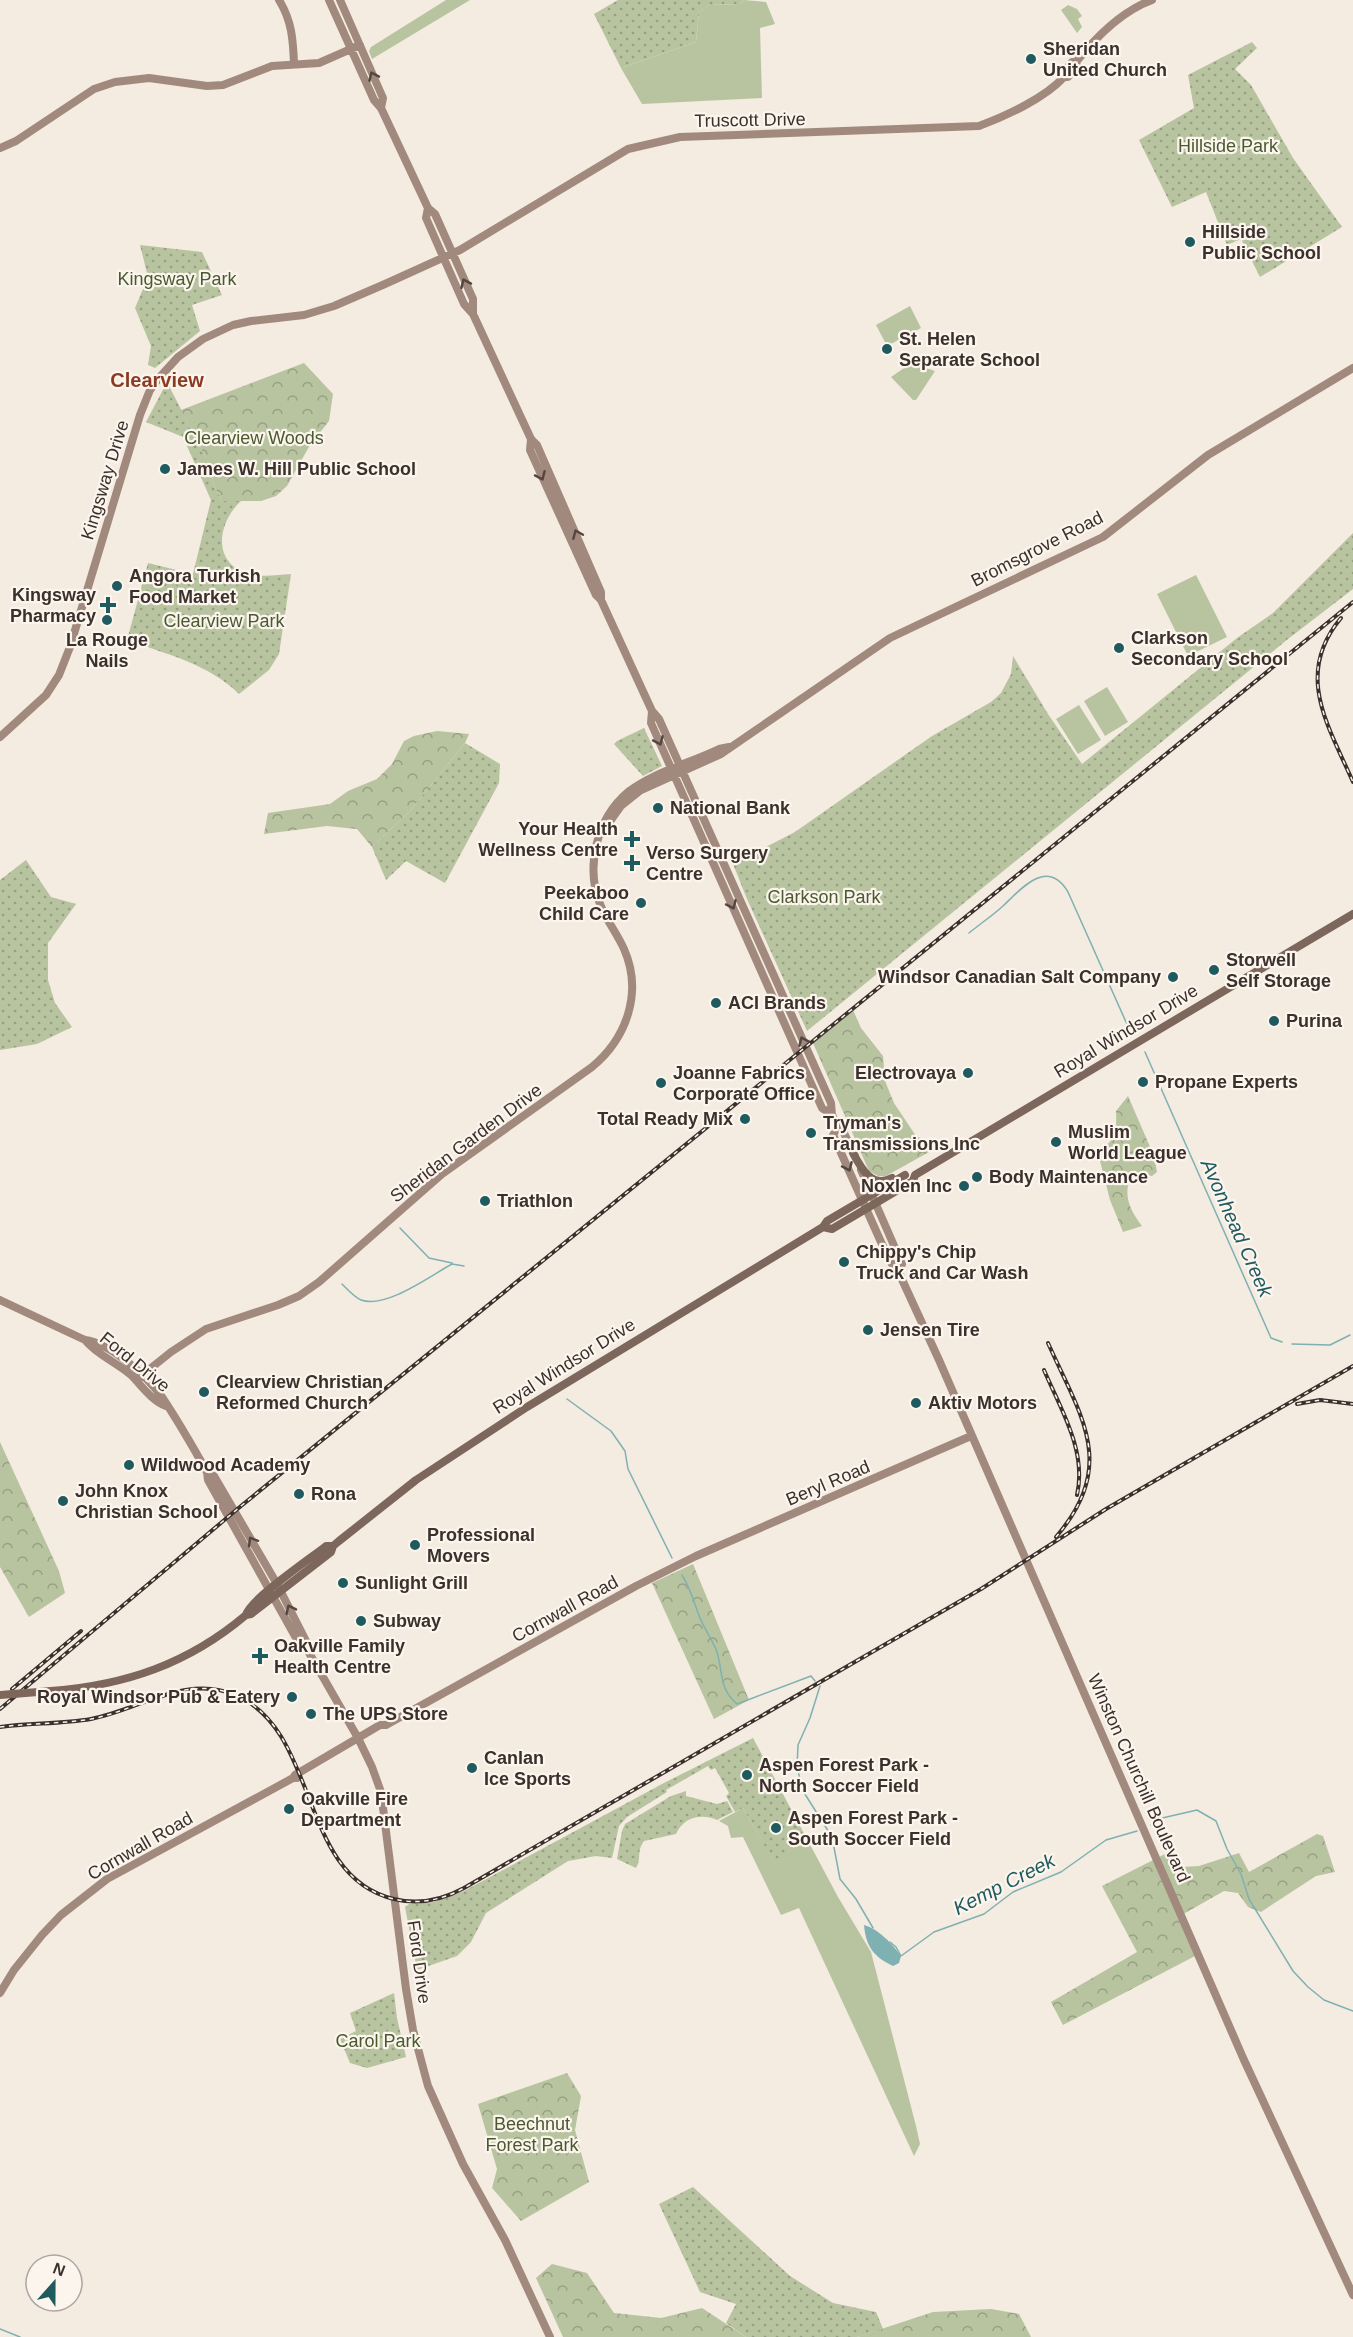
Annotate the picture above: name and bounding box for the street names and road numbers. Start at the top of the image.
street label: Truscott Drive [694,109,806,131]
street label: Kingsway Drive [77,418,133,542]
street label: Bromsgrove Road [968,507,1106,591]
street label: Royal Windsor Drive [1051,980,1201,1082]
street label: Sheridan Garden Drive [386,1080,546,1206]
street label: Royal Windsor Drive [489,1314,639,1418]
street label: Ford Drive [96,1328,174,1396]
street label: Beryl Road [783,1456,873,1510]
street label: Cornwall Road [509,1572,621,1646]
street label: Winston Churchill Boulevard [1084,1671,1194,1885]
street label: Cornwall Road [84,1808,196,1884]
street label: Ford Drive [403,1919,435,2005]

